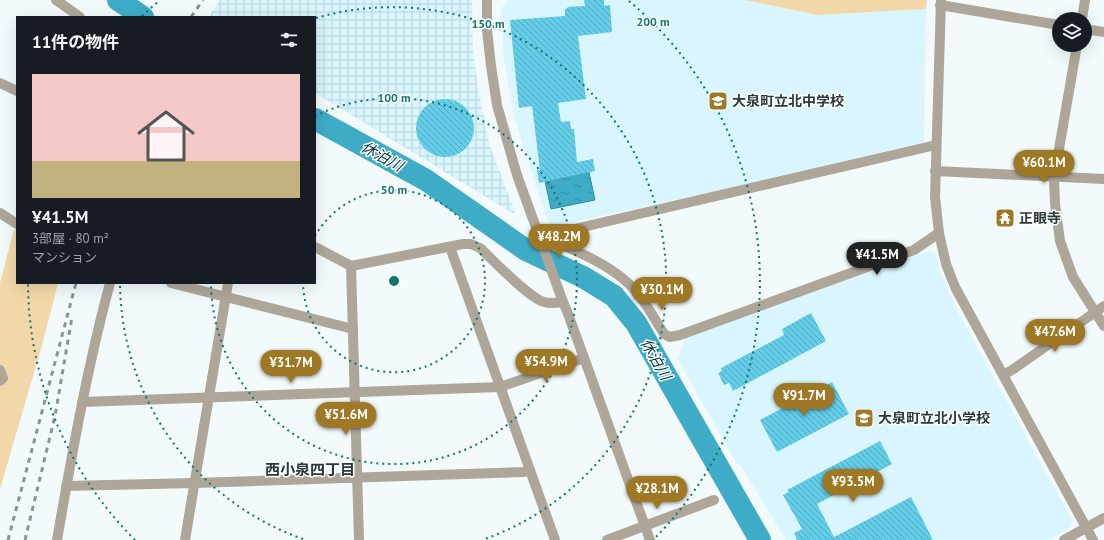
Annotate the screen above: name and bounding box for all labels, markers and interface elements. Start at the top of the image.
map controls [1052,12,1092,52]
button: layers [1052,12,1092,52]
text: 200 m [636,14,670,29]
text: 150 m [471,16,505,31]
icon: filters [278,29,300,51]
text: 11件の物件 [32,31,119,53]
text: 100 m [377,90,411,105]
school or university icon: 大泉町立北中学校 [707,90,729,112]
place label: 大泉町立北中学校 [732,92,844,110]
icon: home [130,100,202,172]
water label: 休泊川 [358,137,408,176]
pin: ¥60.1M [1011,150,1077,184]
text: ¥60.1M [1022,154,1066,171]
text: 50 m [381,182,407,197]
text: ¥41.5M [32,206,88,228]
temple icon: 正眼寺 [994,207,1016,229]
place label: 正眼寺 [1019,209,1061,227]
pin: ¥48.2M [526,224,592,258]
text: ¥48.2M [537,228,581,245]
text: 3部屋 · 80 m² [32,230,109,247]
pin: ¥41.5M [844,242,910,276]
text: ¥41.5M [855,246,899,263]
text: マンション [32,249,97,266]
centre of rings [387,274,401,288]
pin: ¥30.1M [629,277,695,311]
text: ¥30.1M [640,281,684,298]
pin: ¥47.6M [1022,319,1088,353]
text: ¥47.6M [1034,323,1076,340]
water label: 休泊川 [637,335,676,385]
pin: ¥54.9M [513,349,579,383]
pin: ¥31.7M [258,350,324,384]
text: ¥54.9M [524,353,568,370]
text: ¥31.7M [269,354,313,371]
pin: ¥91.7M [771,383,837,417]
text: ¥91.7M [782,387,826,404]
pin: ¥51.6M [313,402,379,436]
text: ¥51.6M [324,406,368,423]
school or university icon: 大泉町立北小学校 [853,407,875,429]
place label: 大泉町立北小学校 [878,409,990,427]
district label: 西小泉四丁目 [265,460,355,479]
pin: ¥93.5M [820,469,886,503]
text: ¥93.5M [831,473,875,490]
pin: ¥28.1M [624,476,690,510]
text: ¥28.1M [635,480,679,497]

